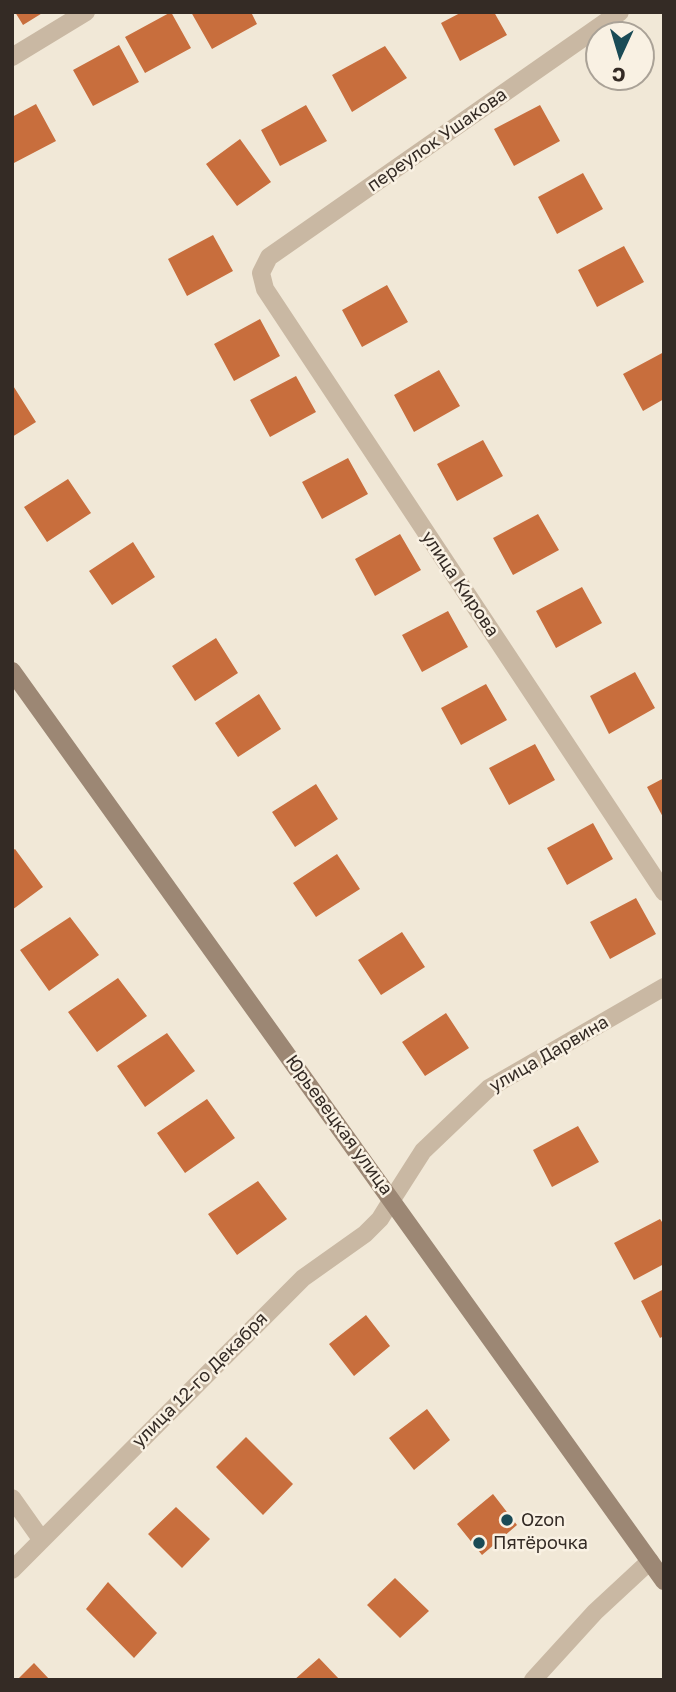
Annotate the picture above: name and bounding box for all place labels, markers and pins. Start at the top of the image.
place label: Ozon [521,1509,565,1531]
marker: Ozon [499,1512,515,1528]
place label: Пятёрочка [493,1532,588,1554]
marker: Пятёрочка [471,1535,487,1551]

